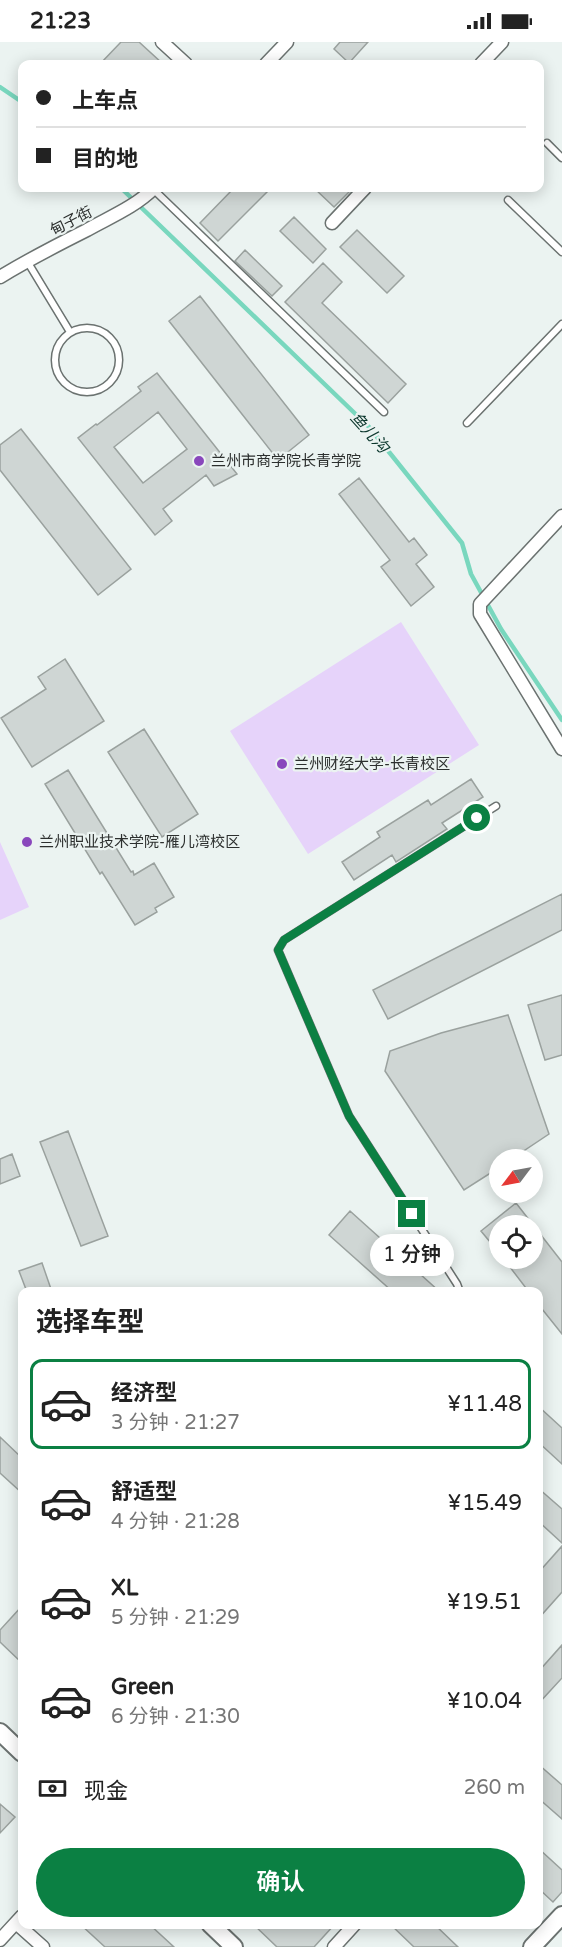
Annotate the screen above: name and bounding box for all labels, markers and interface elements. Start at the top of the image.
text: 21:23 [30,8,91,34]
text: 上车点 [72,88,138,114]
text: 目的地 [72,146,138,172]
street label: 甸子街 [47,203,95,239]
water label: 鱼儿沟 [346,408,394,459]
place label: 兰州市商学院长青学院 [211,452,361,470]
marker: 兰州市商学院长青学院 [192,454,206,468]
place label: 兰州财经大学-长青校区 [294,755,450,773]
marker: 兰州财经大学-长青校区 [275,757,289,771]
route start [463,804,490,831]
place label: 兰州职业技术学院-雁儿湾校区 [39,833,240,851]
marker: 兰州职业技术学院-雁儿湾校区 [20,835,34,849]
north arrow [489,1149,543,1203]
map controls [489,1149,543,1269]
route end [398,1200,425,1227]
button: locate [489,1215,543,1269]
callout: 1 分钟 [370,1235,454,1277]
text: 1 分钟 [383,1243,441,1267]
text: 选择车型 [36,1306,144,1339]
icon: car [39,1377,93,1431]
text: 经济型 [111,1380,177,1406]
text: ¥11.48 [447,1391,522,1417]
text: 3 分钟 · 21:27 [111,1411,240,1435]
icon: car [39,1476,93,1530]
text: 舒适型 [111,1479,177,1505]
text: ¥15.49 [447,1490,522,1516]
text: 4 分钟 · 21:28 [111,1510,240,1534]
icon: car [39,1575,93,1629]
text: XL [111,1575,138,1601]
text: ¥19.51 [447,1589,522,1615]
text: 5 分钟 · 21:29 [111,1606,240,1630]
icon: car [39,1674,93,1728]
text: Green [111,1674,174,1700]
text: ¥10.04 [447,1688,522,1714]
text: 6 分钟 · 21:30 [111,1705,240,1729]
icon: cash [36,1772,69,1805]
text: 260 m [464,1776,525,1800]
text: 现金 [84,1778,128,1804]
button: 确认 [36,1848,525,1917]

